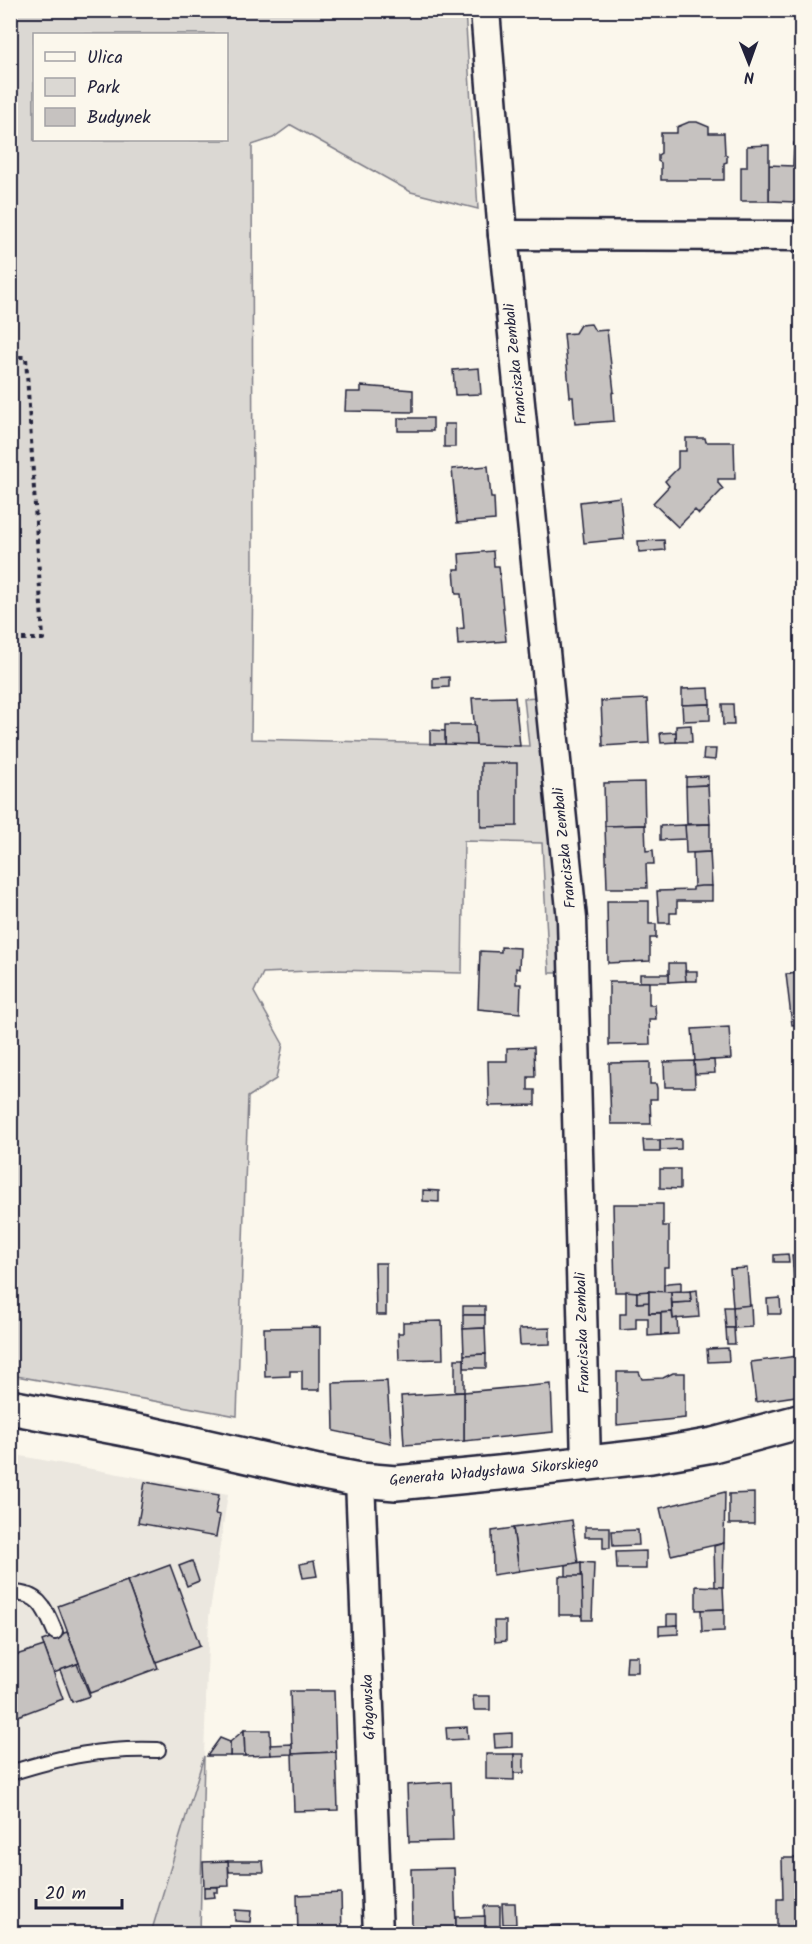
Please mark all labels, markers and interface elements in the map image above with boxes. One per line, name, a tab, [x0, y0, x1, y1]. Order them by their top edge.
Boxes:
legend	[33, 33, 228, 141]
north arrow	[719, 33, 779, 93]
text: Ulica	[87, 44, 123, 73]
text: N	[744, 64, 755, 89]
text: Park	[87, 74, 120, 103]
text: Budynek	[87, 104, 151, 133]
street label: Franciszka Zembali	[498, 301, 534, 426]
street label: Franciszka Zembali	[547, 785, 583, 910]
street label: Franciszka Zembali	[569, 1271, 597, 1394]
street label: Generała Władysława Sikorskiego	[388, 1451, 600, 1493]
street label: Głogowska	[356, 1674, 382, 1740]
scale bar	[36, 1872, 122, 1910]
text: 20 m	[45, 1880, 86, 1909]

